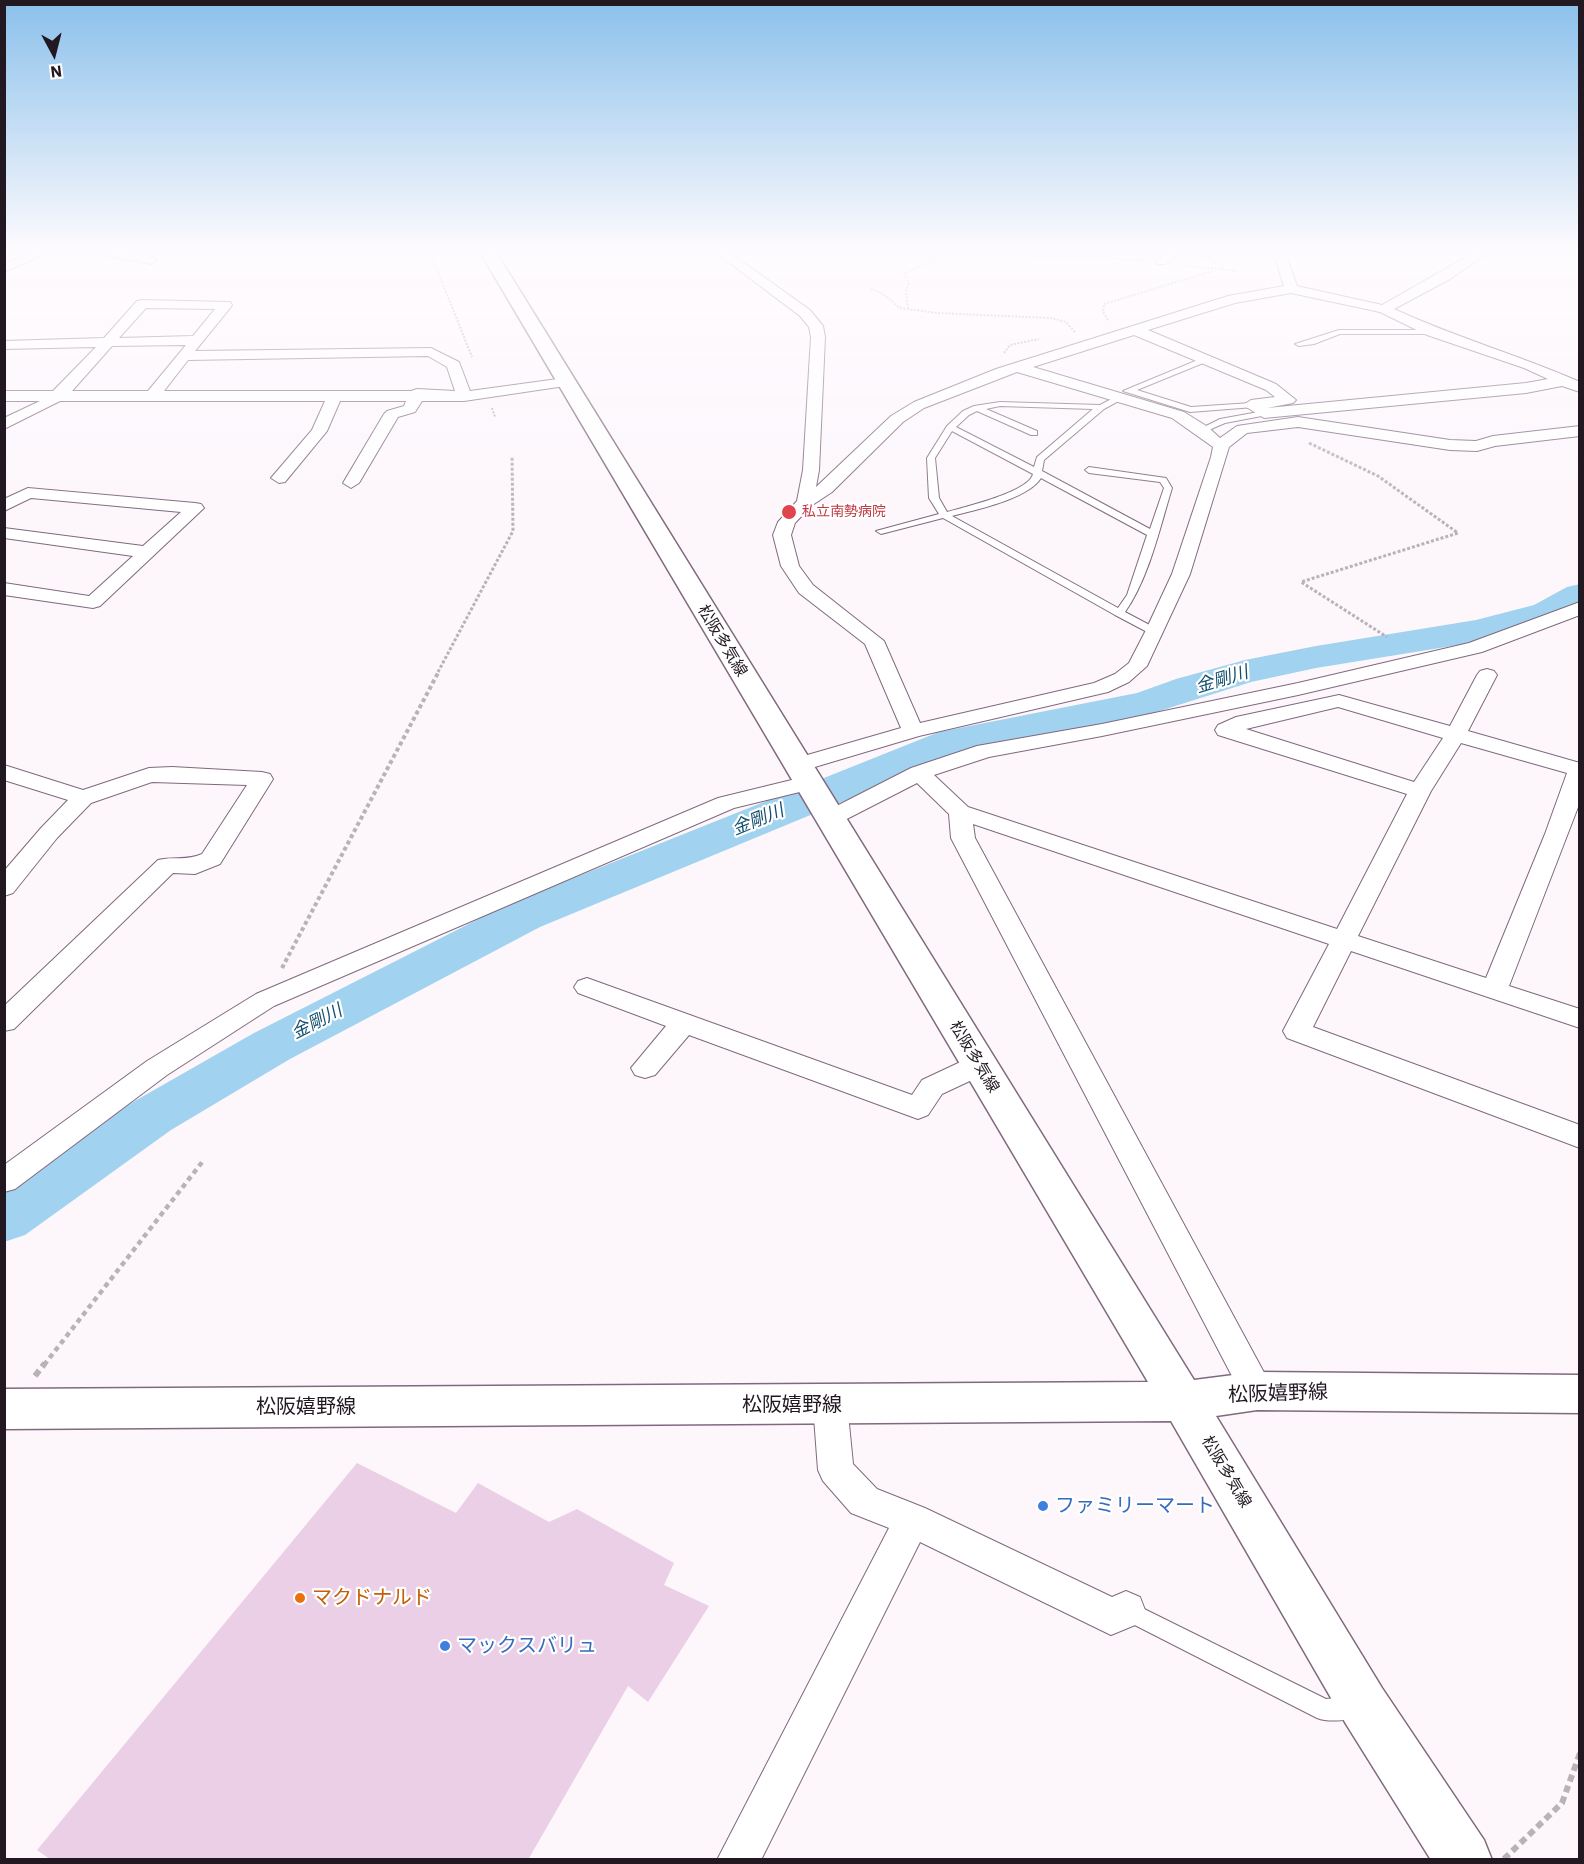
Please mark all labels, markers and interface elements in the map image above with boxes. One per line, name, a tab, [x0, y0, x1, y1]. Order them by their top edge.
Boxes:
north arrow	[24, 24, 84, 84]
text: N	[49, 61, 63, 82]
marker: 私立南勢病院	[780, 503, 798, 521]
place label: 私立南勢病院	[802, 504, 886, 520]
street label: 松阪多気線	[693, 602, 751, 680]
water label: 金剛川	[1193, 662, 1251, 698]
water label: 金剛川	[729, 800, 787, 840]
water label: 金剛川	[288, 1000, 346, 1044]
street label: 松阪多気線	[945, 1018, 1003, 1096]
street label: 松阪嬉野線	[1228, 1380, 1328, 1408]
street label: 松阪嬉野線	[742, 1393, 842, 1417]
street label: 松阪嬉野線	[256, 1395, 356, 1419]
street label: 松阪多気線	[1197, 1433, 1255, 1511]
place label: ファミリーマート	[1055, 1494, 1215, 1518]
marker: ファミリーマート	[1036, 1499, 1050, 1513]
place label: マクドナルド	[312, 1586, 432, 1610]
marker: マクドナルド	[293, 1591, 307, 1605]
place label: マックスバリュ	[457, 1634, 597, 1658]
marker: マックスバリュ	[438, 1639, 452, 1653]

